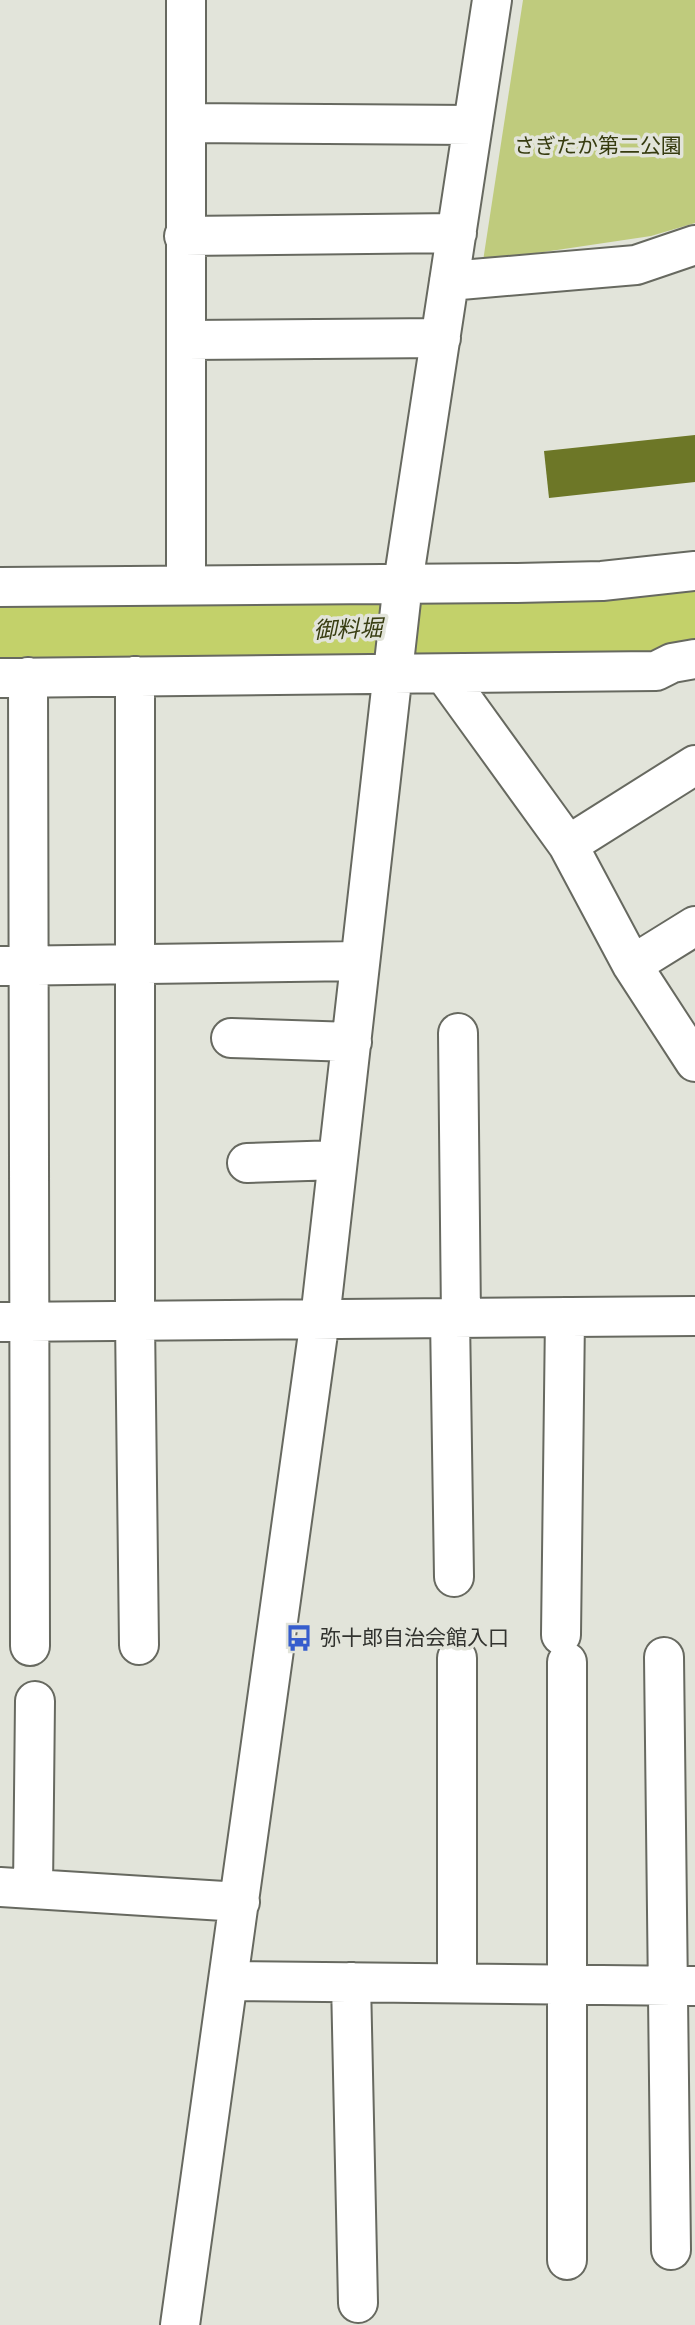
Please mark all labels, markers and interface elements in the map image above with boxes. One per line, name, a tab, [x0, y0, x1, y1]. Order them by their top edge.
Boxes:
park label: さぎたか第二公園	[514, 134, 682, 159]
water label: 御料堀	[313, 615, 386, 645]
bus stop icon: 弥十郎自治会館入口	[284, 1623, 314, 1653]
place label: 弥十郎自治会館入口	[320, 1626, 509, 1651]

